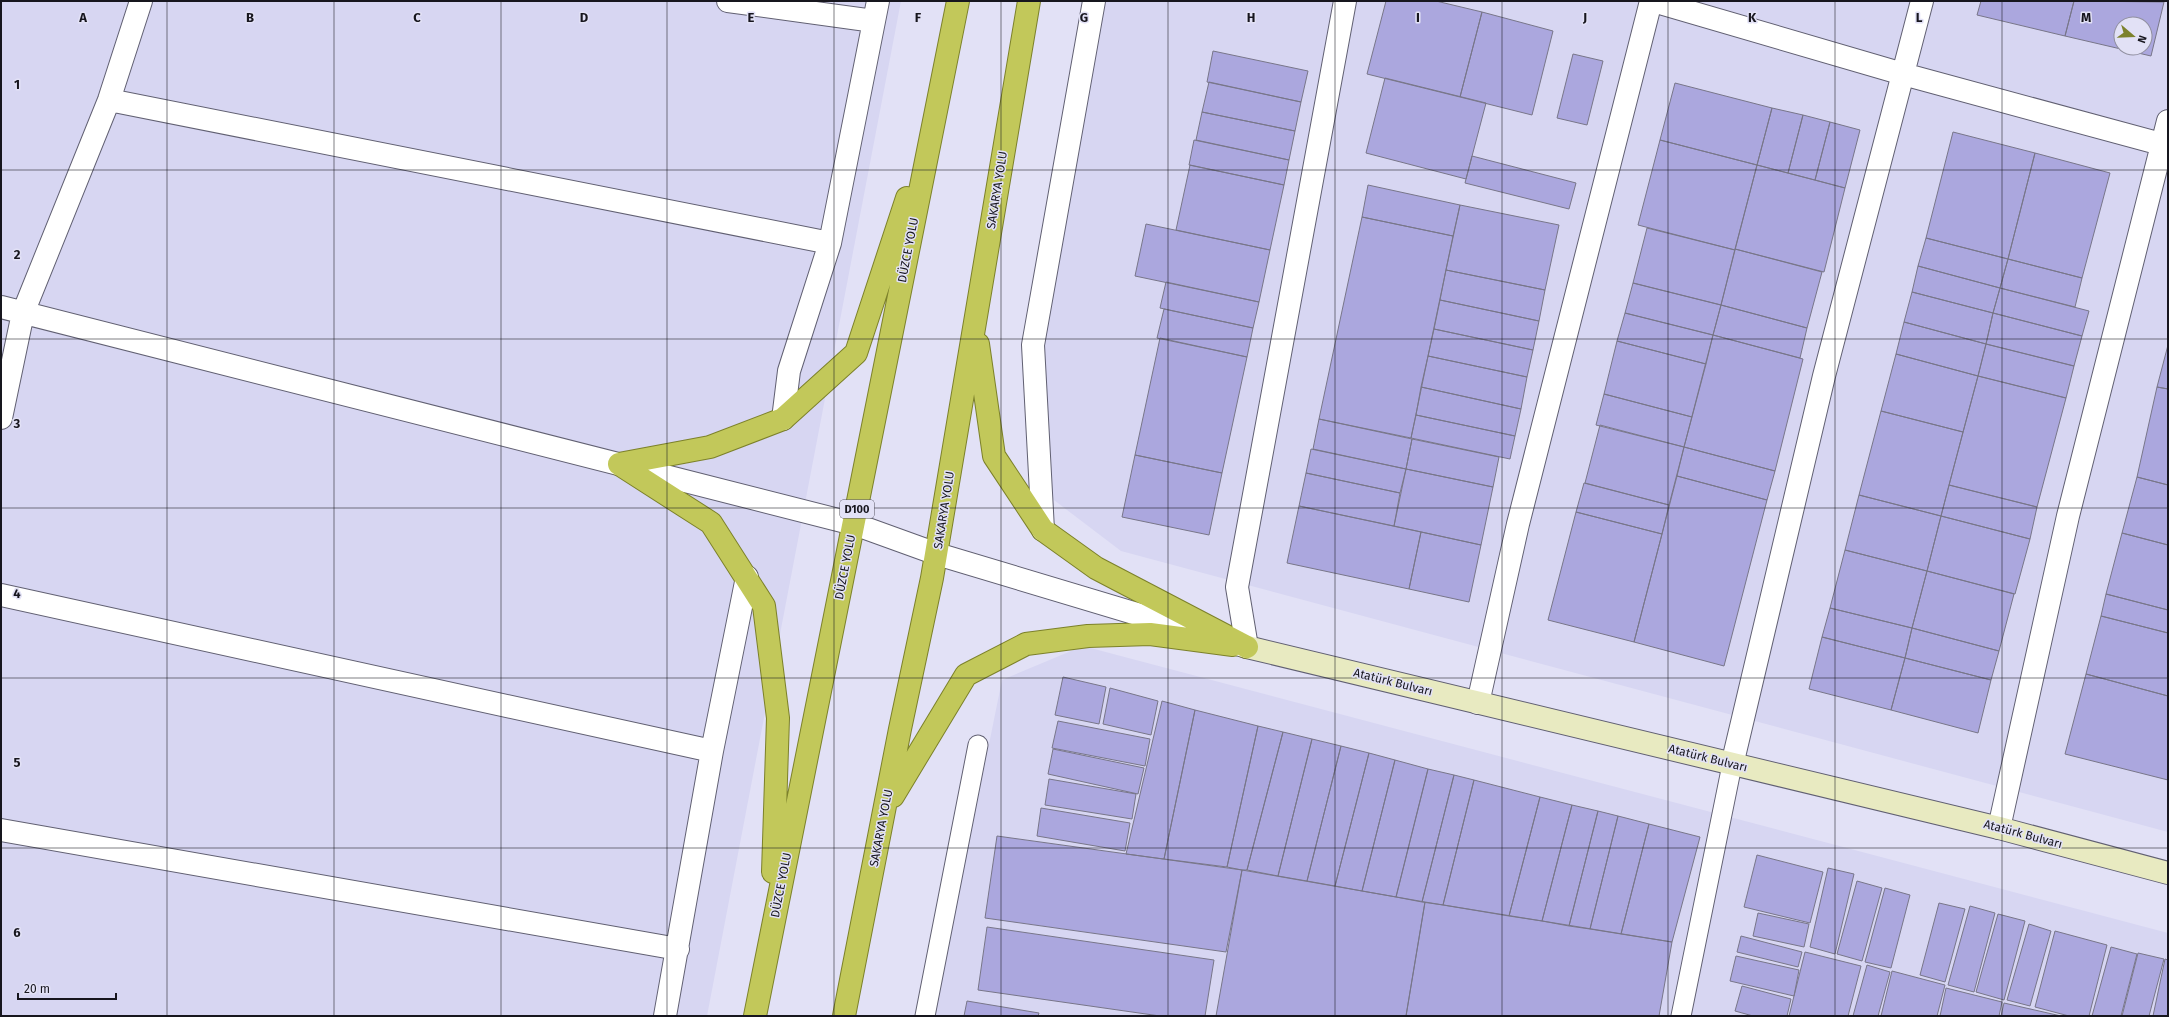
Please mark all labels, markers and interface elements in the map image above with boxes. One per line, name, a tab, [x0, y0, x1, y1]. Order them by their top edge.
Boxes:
text: A	[78, 10, 87, 25]
text: B	[246, 10, 254, 25]
text: C	[413, 10, 421, 25]
text: D	[580, 10, 589, 25]
text: E	[748, 10, 755, 25]
text: F	[915, 10, 922, 25]
text: G	[1080, 10, 1088, 25]
text: H	[1247, 10, 1255, 25]
text: I	[1416, 10, 1420, 25]
text: J	[1582, 10, 1587, 25]
text: K	[1748, 10, 1757, 25]
text: L	[1916, 10, 1923, 25]
text: M	[2081, 10, 2091, 25]
north arrow	[2113, 16, 2153, 56]
text: N	[2135, 34, 2149, 45]
text: 1	[14, 77, 20, 92]
street label: SAKARYA YOLU	[984, 150, 1010, 230]
street label: DÜZCE YOLU	[893, 216, 921, 284]
text: 2	[14, 247, 21, 262]
text: 3	[13, 416, 21, 431]
street label: SAKARYA YOLU	[931, 470, 957, 550]
road number: D100	[840, 500, 874, 518]
street label: DÜZCE YOLU	[830, 533, 858, 601]
text: 4	[13, 586, 21, 601]
street label: Atatürk Bulvarı	[1352, 665, 1434, 699]
street label: Atatürk Bulvarı	[1667, 741, 1749, 775]
text: 5	[14, 755, 21, 770]
street label: SAKARYA YOLU	[867, 788, 895, 868]
street label: Atatürk Bulvarı	[1982, 817, 2064, 851]
street label: DÜZCE YOLU	[766, 851, 794, 919]
text: 6	[13, 925, 21, 940]
scale bar	[18, 975, 116, 1001]
text: 20 m	[24, 982, 50, 996]

